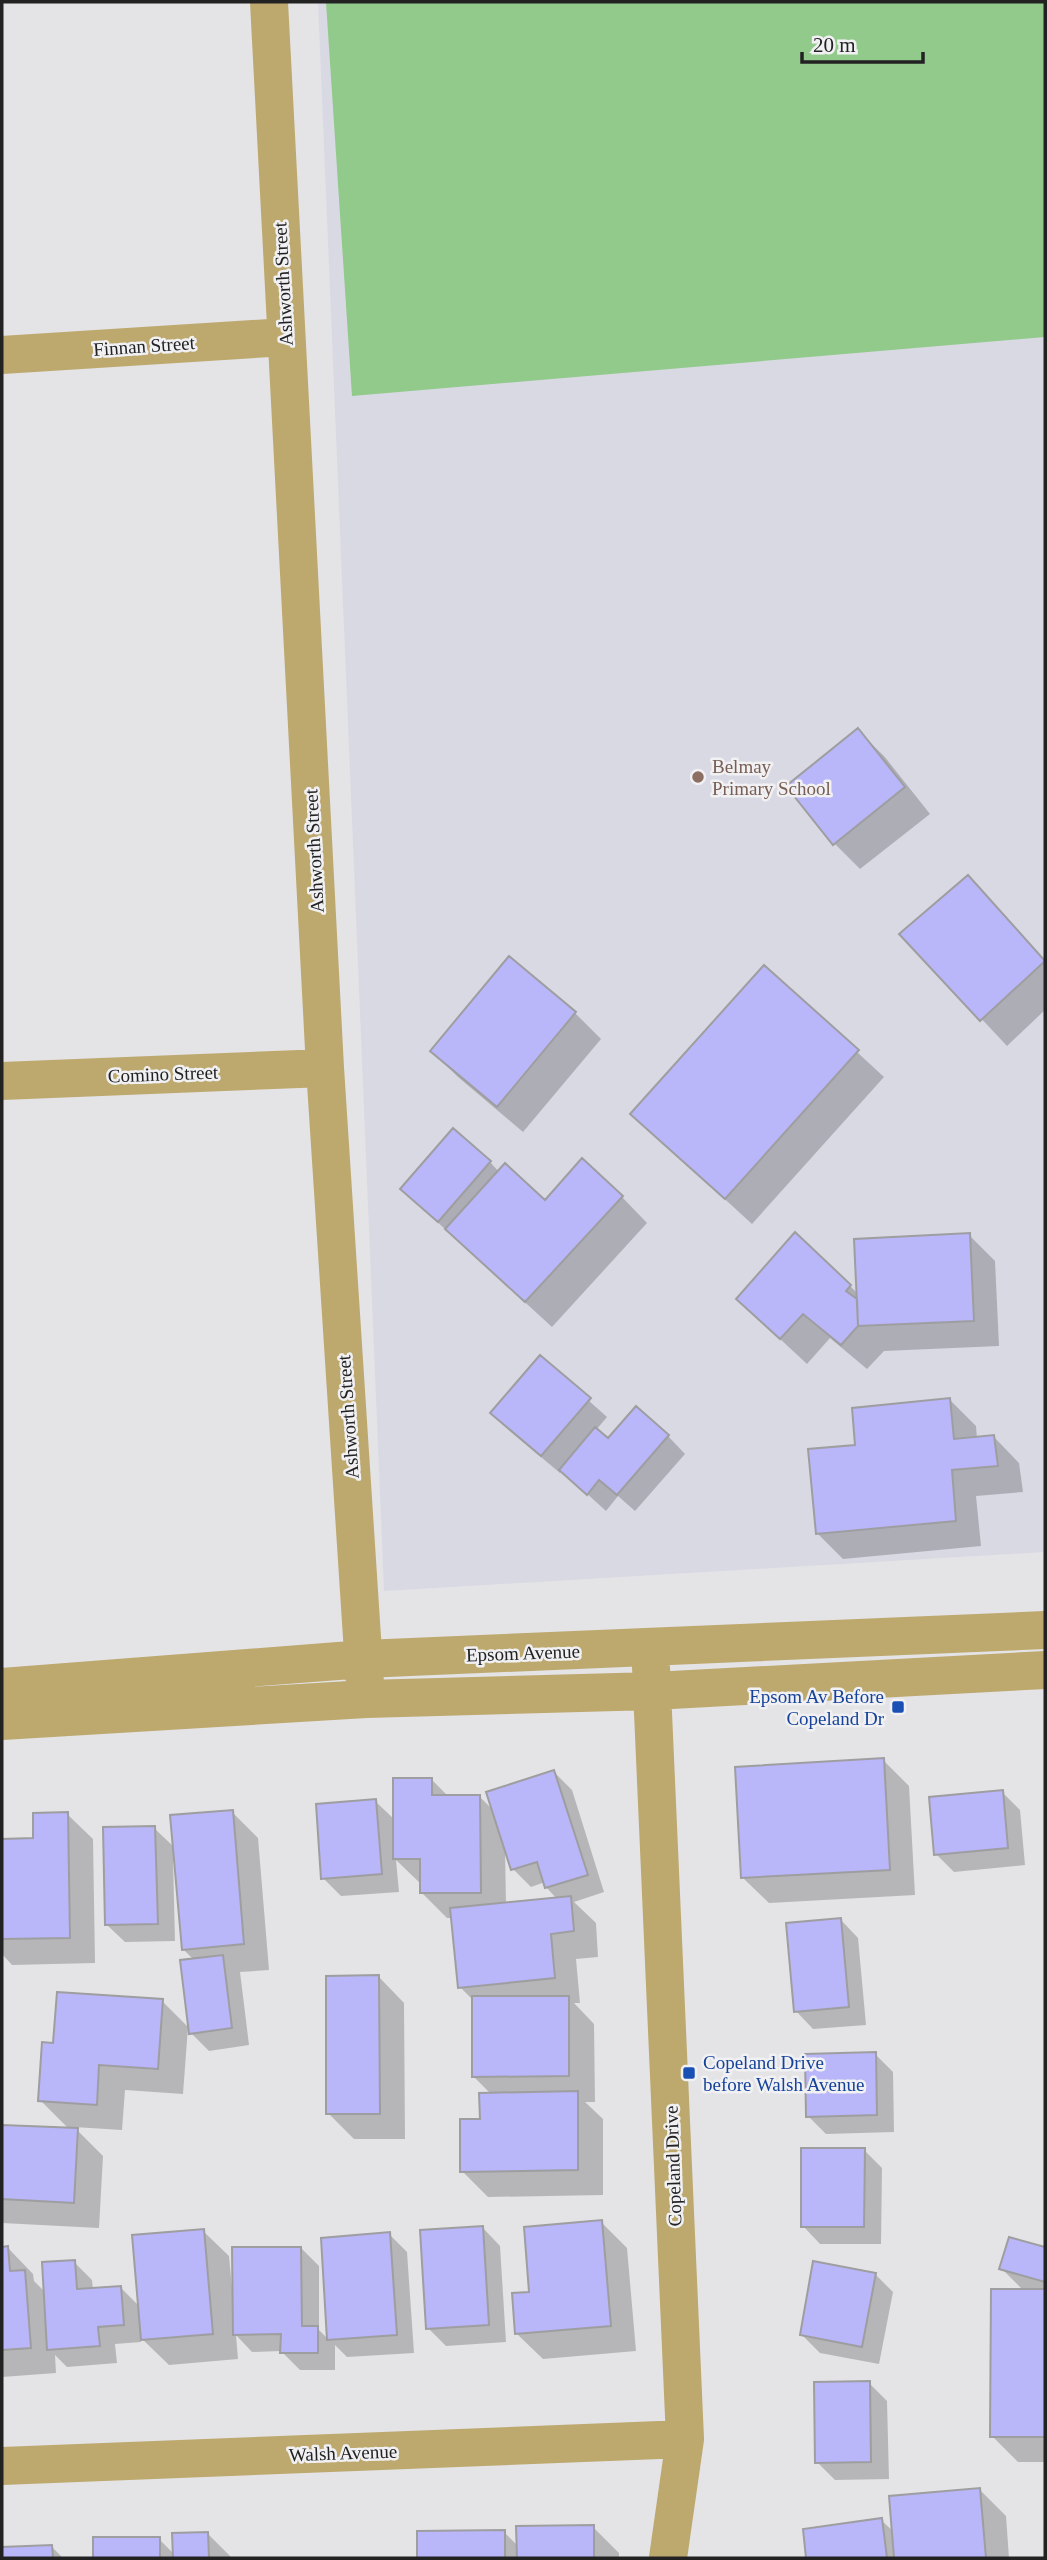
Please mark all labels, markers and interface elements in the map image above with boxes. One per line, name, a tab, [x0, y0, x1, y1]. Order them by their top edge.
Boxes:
scale bar	[802, 21, 923, 65]
text: 20 m	[813, 33, 856, 57]
street label: Ashworth Street	[269, 221, 297, 346]
street label: Finnan Street	[92, 332, 196, 360]
place label: Belmay Primary School	[712, 756, 831, 799]
marker: Belmay Primary School	[690, 769, 706, 785]
street label: Ashworth Street	[300, 788, 328, 913]
street label: Comino Street	[108, 1062, 219, 1086]
street label: Ashworth Street	[333, 1354, 363, 1480]
street label: Epsom Avenue	[466, 1641, 580, 1665]
place label: Epsom Av Before Copeland Dr	[749, 1686, 885, 1729]
marker: Epsom Av Before Copeland Dr	[890, 1699, 906, 1715]
place label: Copeland Drive before Walsh Avenue	[703, 2052, 864, 2095]
marker: Copeland Drive before Walsh Avenue	[681, 2065, 697, 2081]
street label: Copeland Drive	[660, 2105, 686, 2227]
street label: Walsh Avenue	[288, 2441, 398, 2465]

